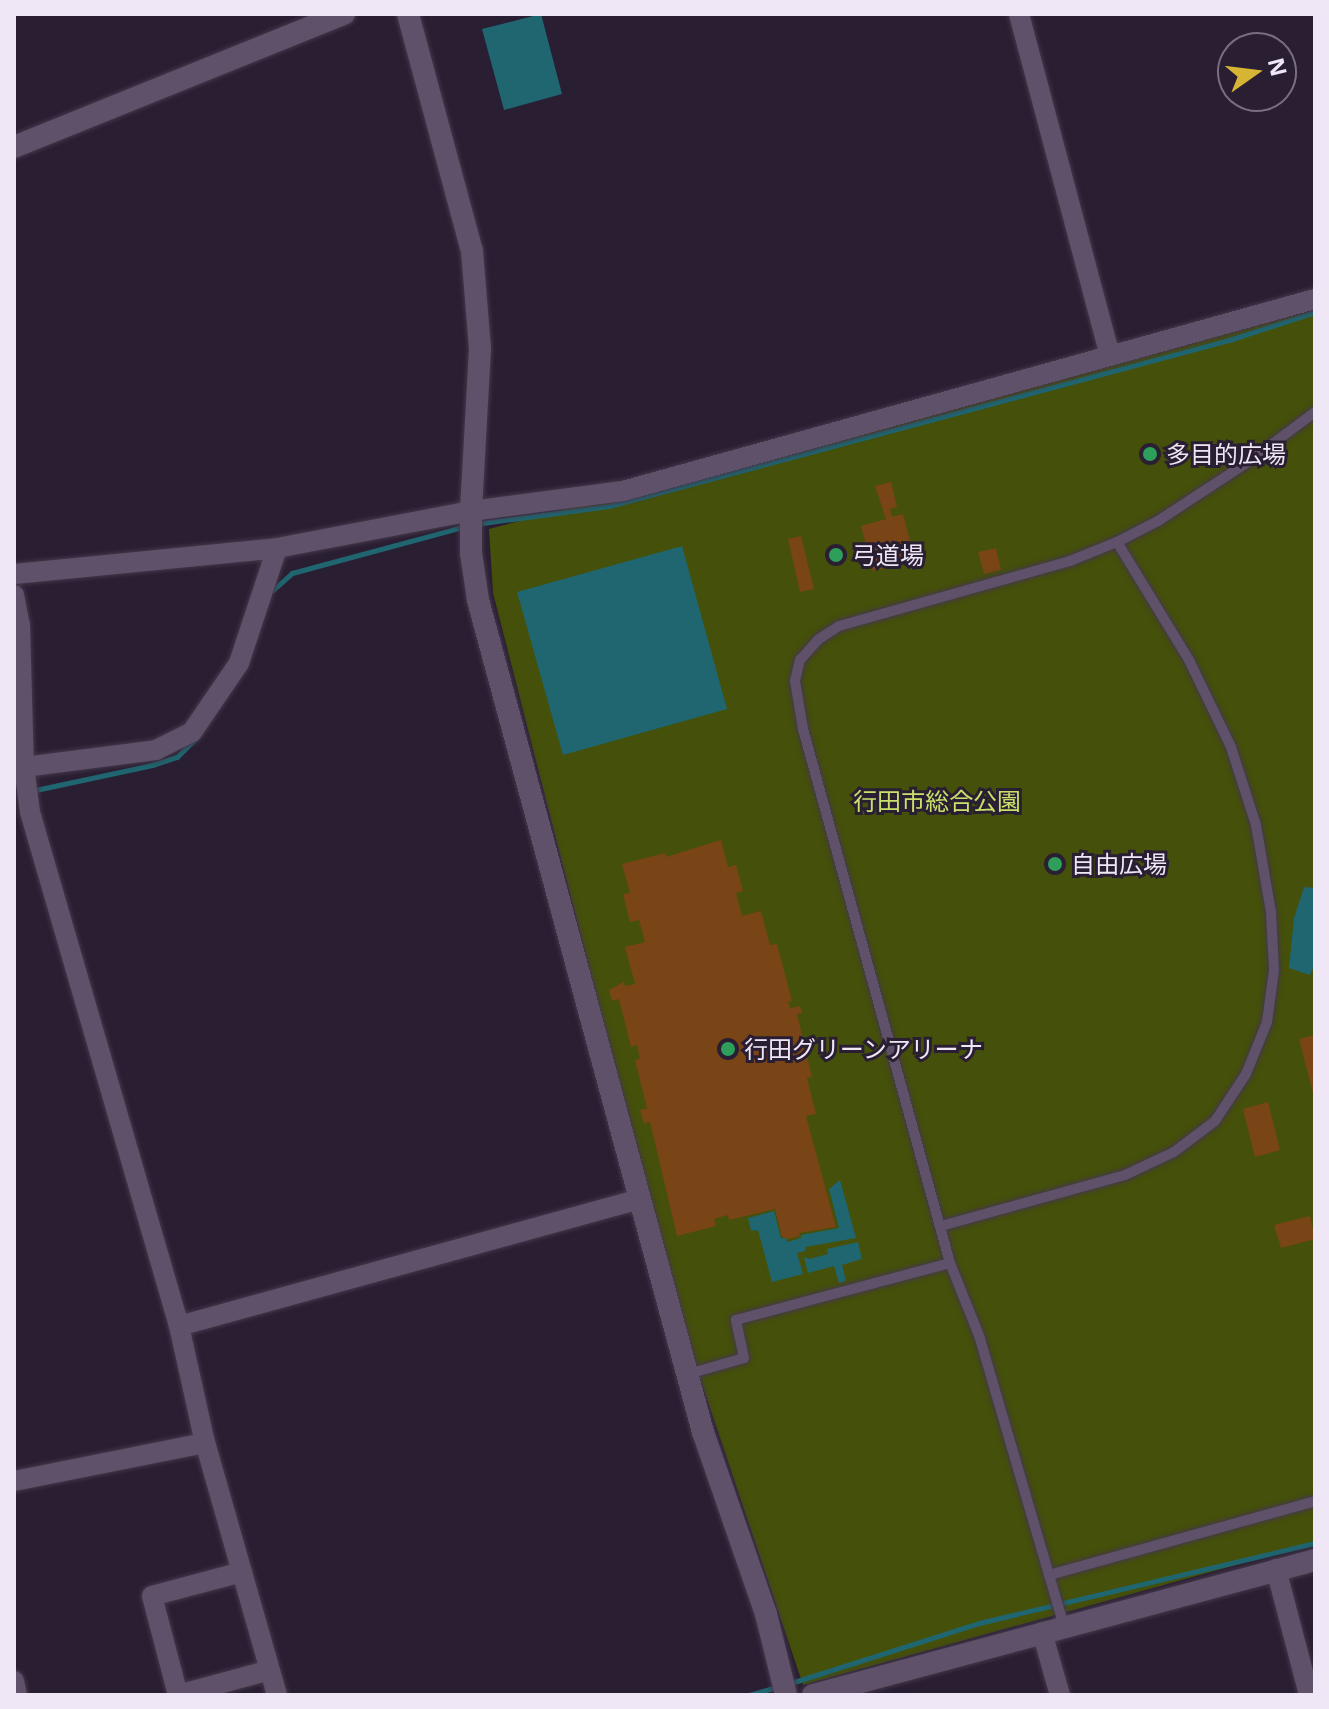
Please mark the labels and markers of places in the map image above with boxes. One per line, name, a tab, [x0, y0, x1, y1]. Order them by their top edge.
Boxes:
place label: 多目的広場	[1166, 440, 1286, 468]
marker: 多目的広場	[1141, 445, 1159, 463]
place label: 弓道場	[852, 541, 924, 569]
marker: 弓道場	[827, 546, 845, 564]
place label: 自由広場	[1071, 850, 1167, 878]
marker: 自由広場	[1046, 855, 1064, 873]
place label: 行田グリーンアリーナ	[744, 1035, 984, 1063]
marker: 行田グリーンアリーナ	[719, 1040, 737, 1058]

